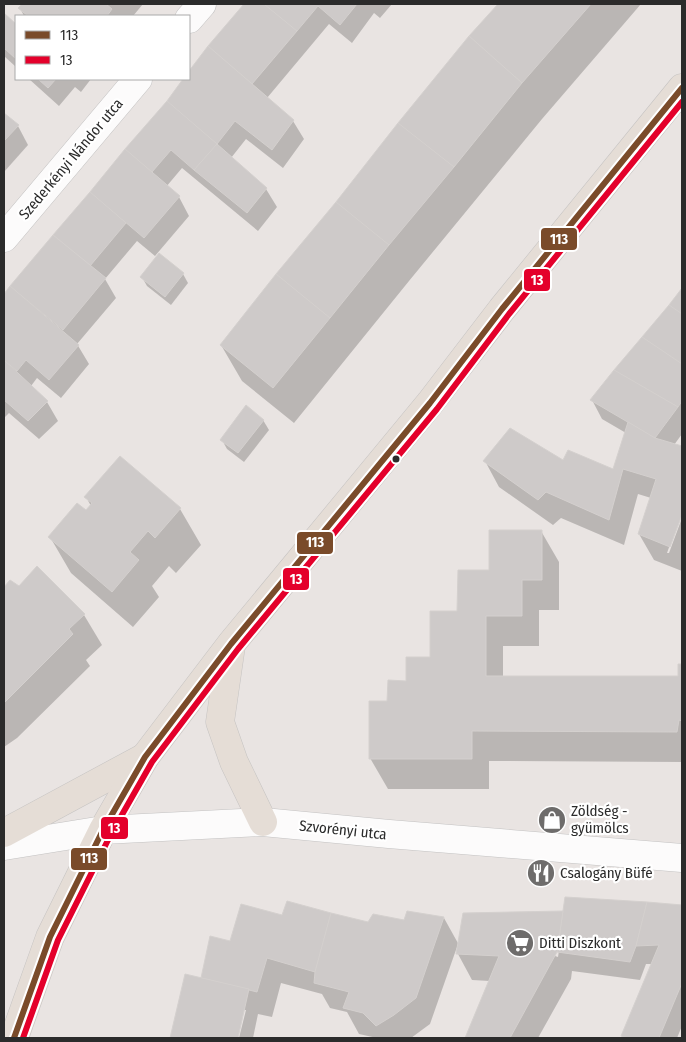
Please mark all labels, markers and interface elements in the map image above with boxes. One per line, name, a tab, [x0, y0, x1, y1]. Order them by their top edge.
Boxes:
legend	[15, 15, 190, 80]
text: 113	[60, 26, 78, 44]
text: 13	[60, 51, 73, 69]
street label: Szederkényi Nándor utca	[15, 95, 127, 223]
line badge: 113	[540, 227, 578, 251]
text: 113	[550, 231, 568, 248]
line badge: 13	[523, 268, 551, 292]
text: 13	[531, 272, 544, 289]
unlabelled marker	[391, 454, 401, 464]
line badge: 113	[296, 531, 334, 555]
text: 113	[306, 534, 324, 551]
line badge: 13	[282, 567, 310, 591]
text: 13	[290, 571, 303, 588]
place label: Zöldség - gyümölcs	[571, 802, 629, 837]
shop icon: Zöldség - gyümölcs	[537, 805, 567, 835]
line badge: 13	[100, 816, 129, 840]
street label: Szvorényi utca	[298, 816, 388, 844]
text: 13	[108, 820, 121, 837]
line badge: 113	[70, 847, 108, 871]
text: 113	[80, 850, 98, 867]
restaurant icon: Csalogány Büfé	[526, 858, 556, 888]
place label: Csalogány Büfé	[560, 864, 653, 882]
supermarket icon: Ditti Diszkont	[505, 928, 535, 958]
place label: Ditti Diszkont	[539, 934, 621, 952]

